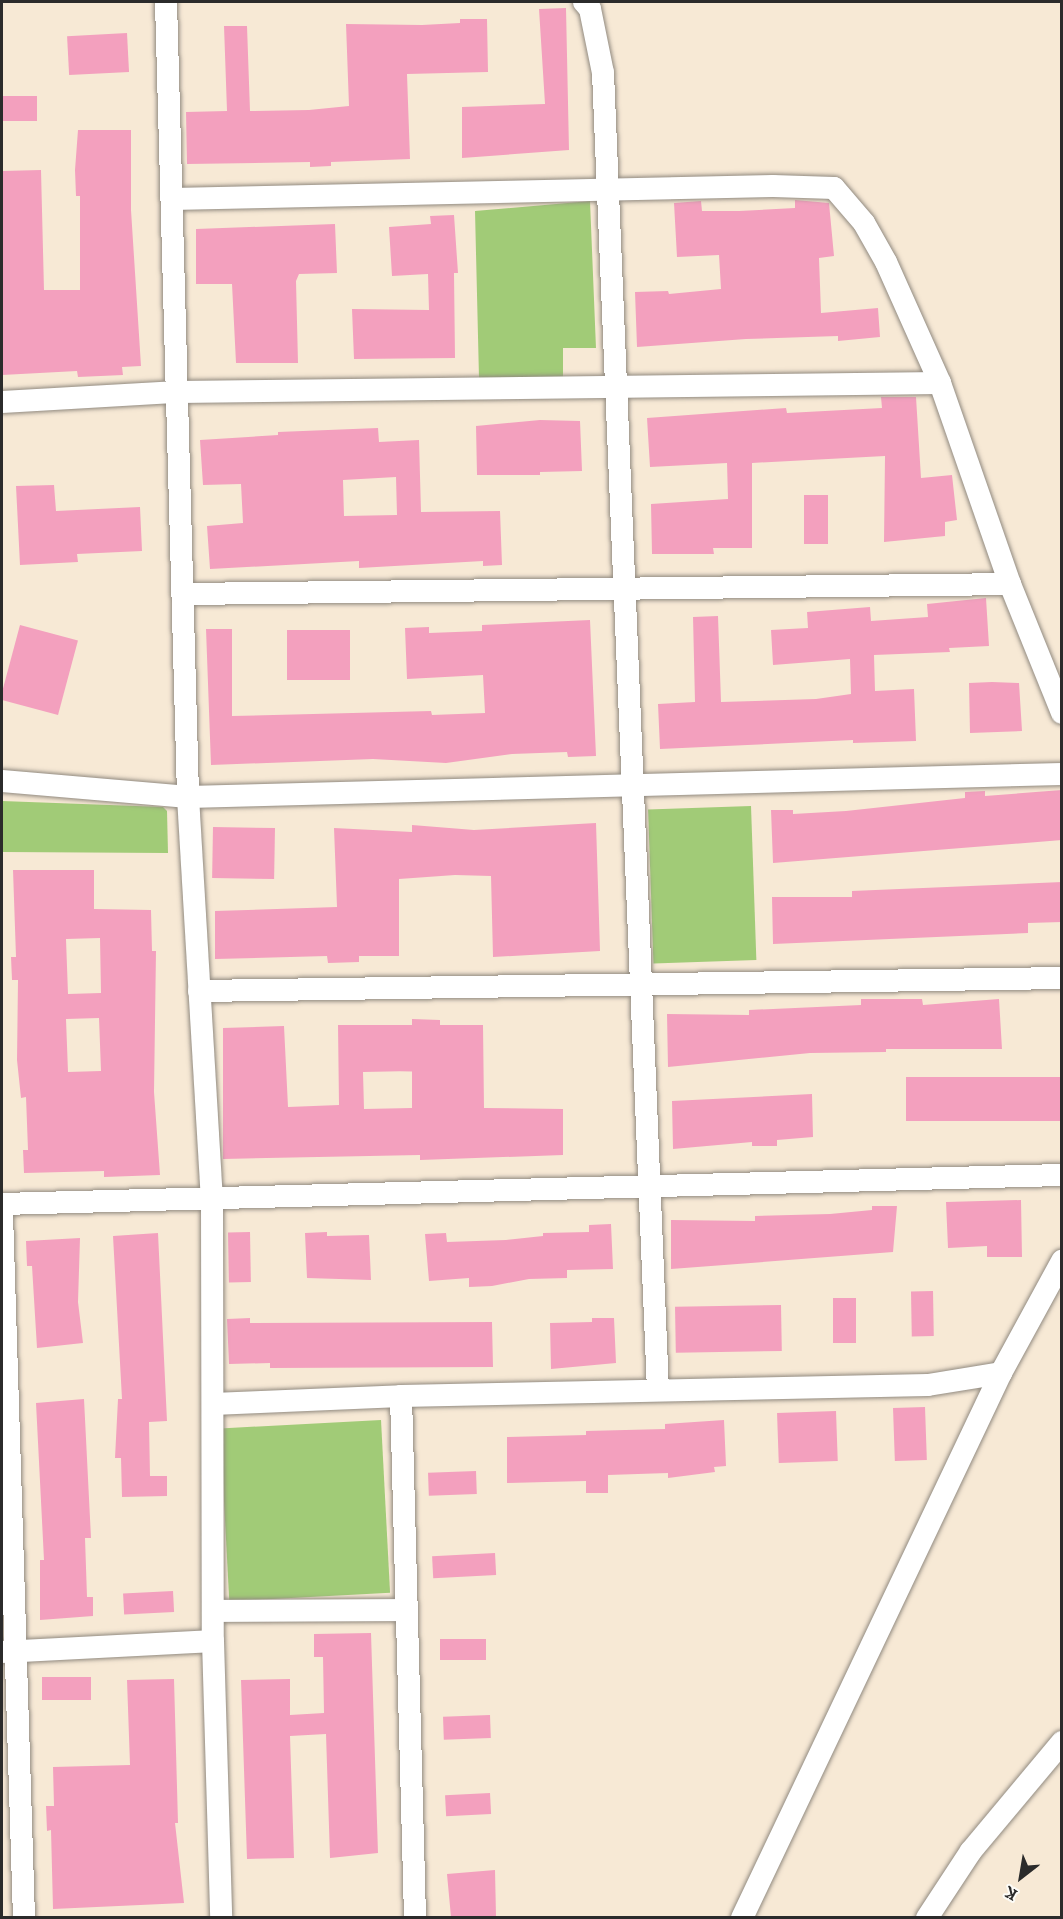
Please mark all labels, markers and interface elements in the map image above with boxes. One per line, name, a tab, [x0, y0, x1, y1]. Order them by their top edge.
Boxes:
north arrow	[991, 1847, 1051, 1907]
text: K	[1002, 1881, 1022, 1904]

